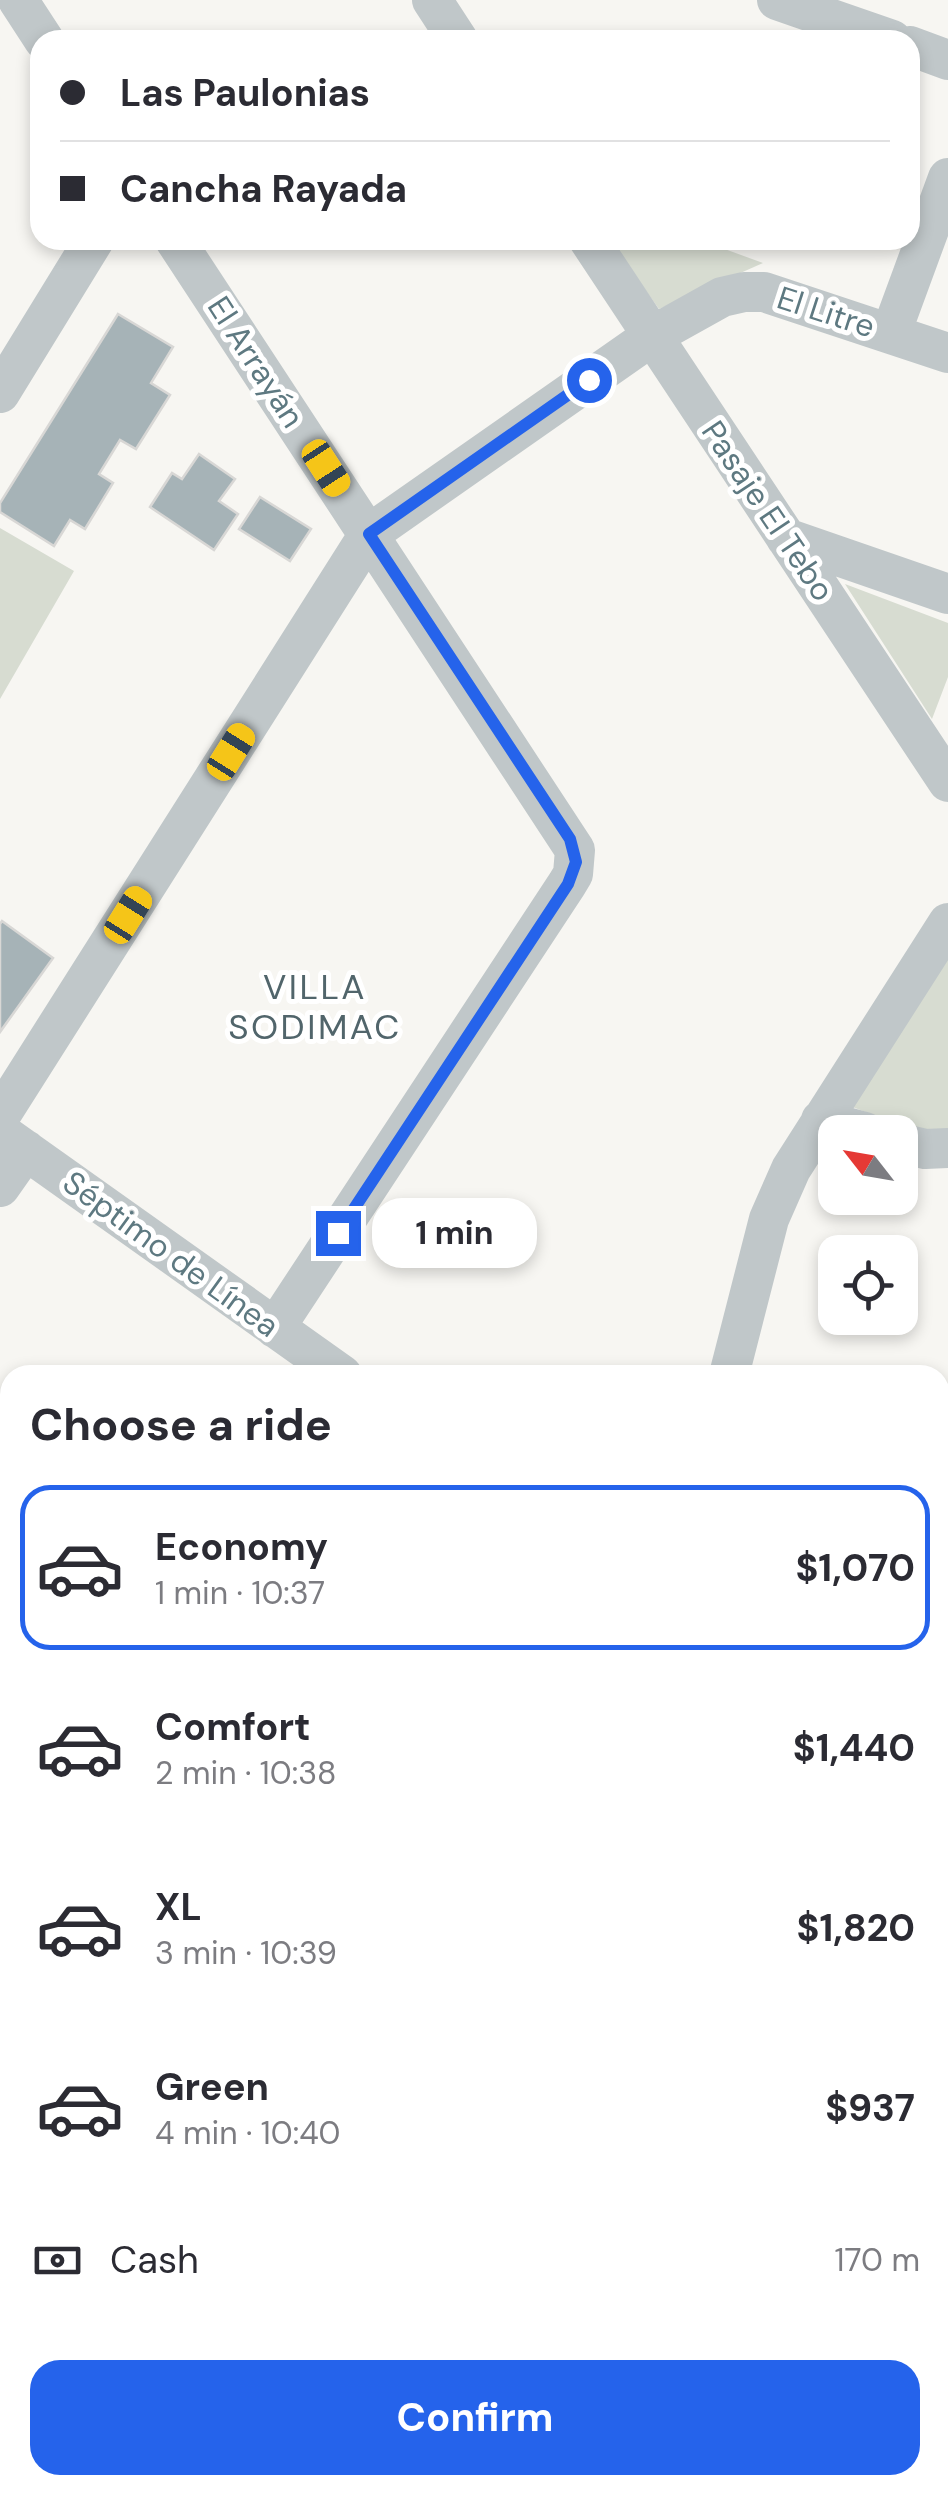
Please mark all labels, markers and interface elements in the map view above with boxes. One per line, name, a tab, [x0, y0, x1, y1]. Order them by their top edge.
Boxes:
text: Las Paulonias	[120, 68, 370, 118]
text: Cancha Rayada	[120, 164, 407, 214]
street label: El Litre	[772, 277, 880, 347]
street label: El Arrayán	[198, 288, 314, 436]
route start	[567, 358, 612, 403]
street label: Pasaje El Tebo	[692, 413, 844, 609]
car	[297, 435, 355, 501]
car	[202, 719, 260, 785]
car	[99, 882, 157, 948]
district label: VILLA SODIMAC	[228, 964, 402, 1050]
north arrow	[818, 1115, 918, 1215]
map controls	[818, 1115, 918, 1335]
street label: Séptimo de Línea	[55, 1161, 287, 1347]
callout: 1 min	[373, 1198, 538, 1268]
route end	[316, 1211, 361, 1256]
text: 1 min	[416, 1212, 493, 1254]
button: locate	[818, 1235, 918, 1335]
text: Choose a ride	[30, 1395, 332, 1454]
text: Economy	[155, 1522, 328, 1572]
icon: car	[35, 1523, 125, 1613]
text: $1,070	[795, 1543, 915, 1593]
text: 1 min · 10:37	[155, 1572, 325, 1614]
text: Comfort	[155, 1702, 311, 1752]
icon: car	[35, 1703, 125, 1793]
text: $1,440	[793, 1723, 915, 1773]
text: 2 min · 10:38	[155, 1752, 337, 1794]
text: XL	[155, 1882, 202, 1932]
icon: car	[35, 1883, 125, 1973]
text: $1,820	[797, 1903, 915, 1953]
text: 3 min · 10:39	[155, 1932, 337, 1974]
text: Green	[155, 2062, 269, 2112]
icon: car	[35, 2063, 125, 2153]
text: $937	[825, 2083, 915, 2133]
text: 4 min · 10:40	[155, 2112, 341, 2154]
icon: cash	[30, 2233, 85, 2288]
text: Cash	[110, 2235, 199, 2285]
text: 170 m	[834, 2239, 920, 2281]
button: Confirm	[30, 2360, 920, 2475]

